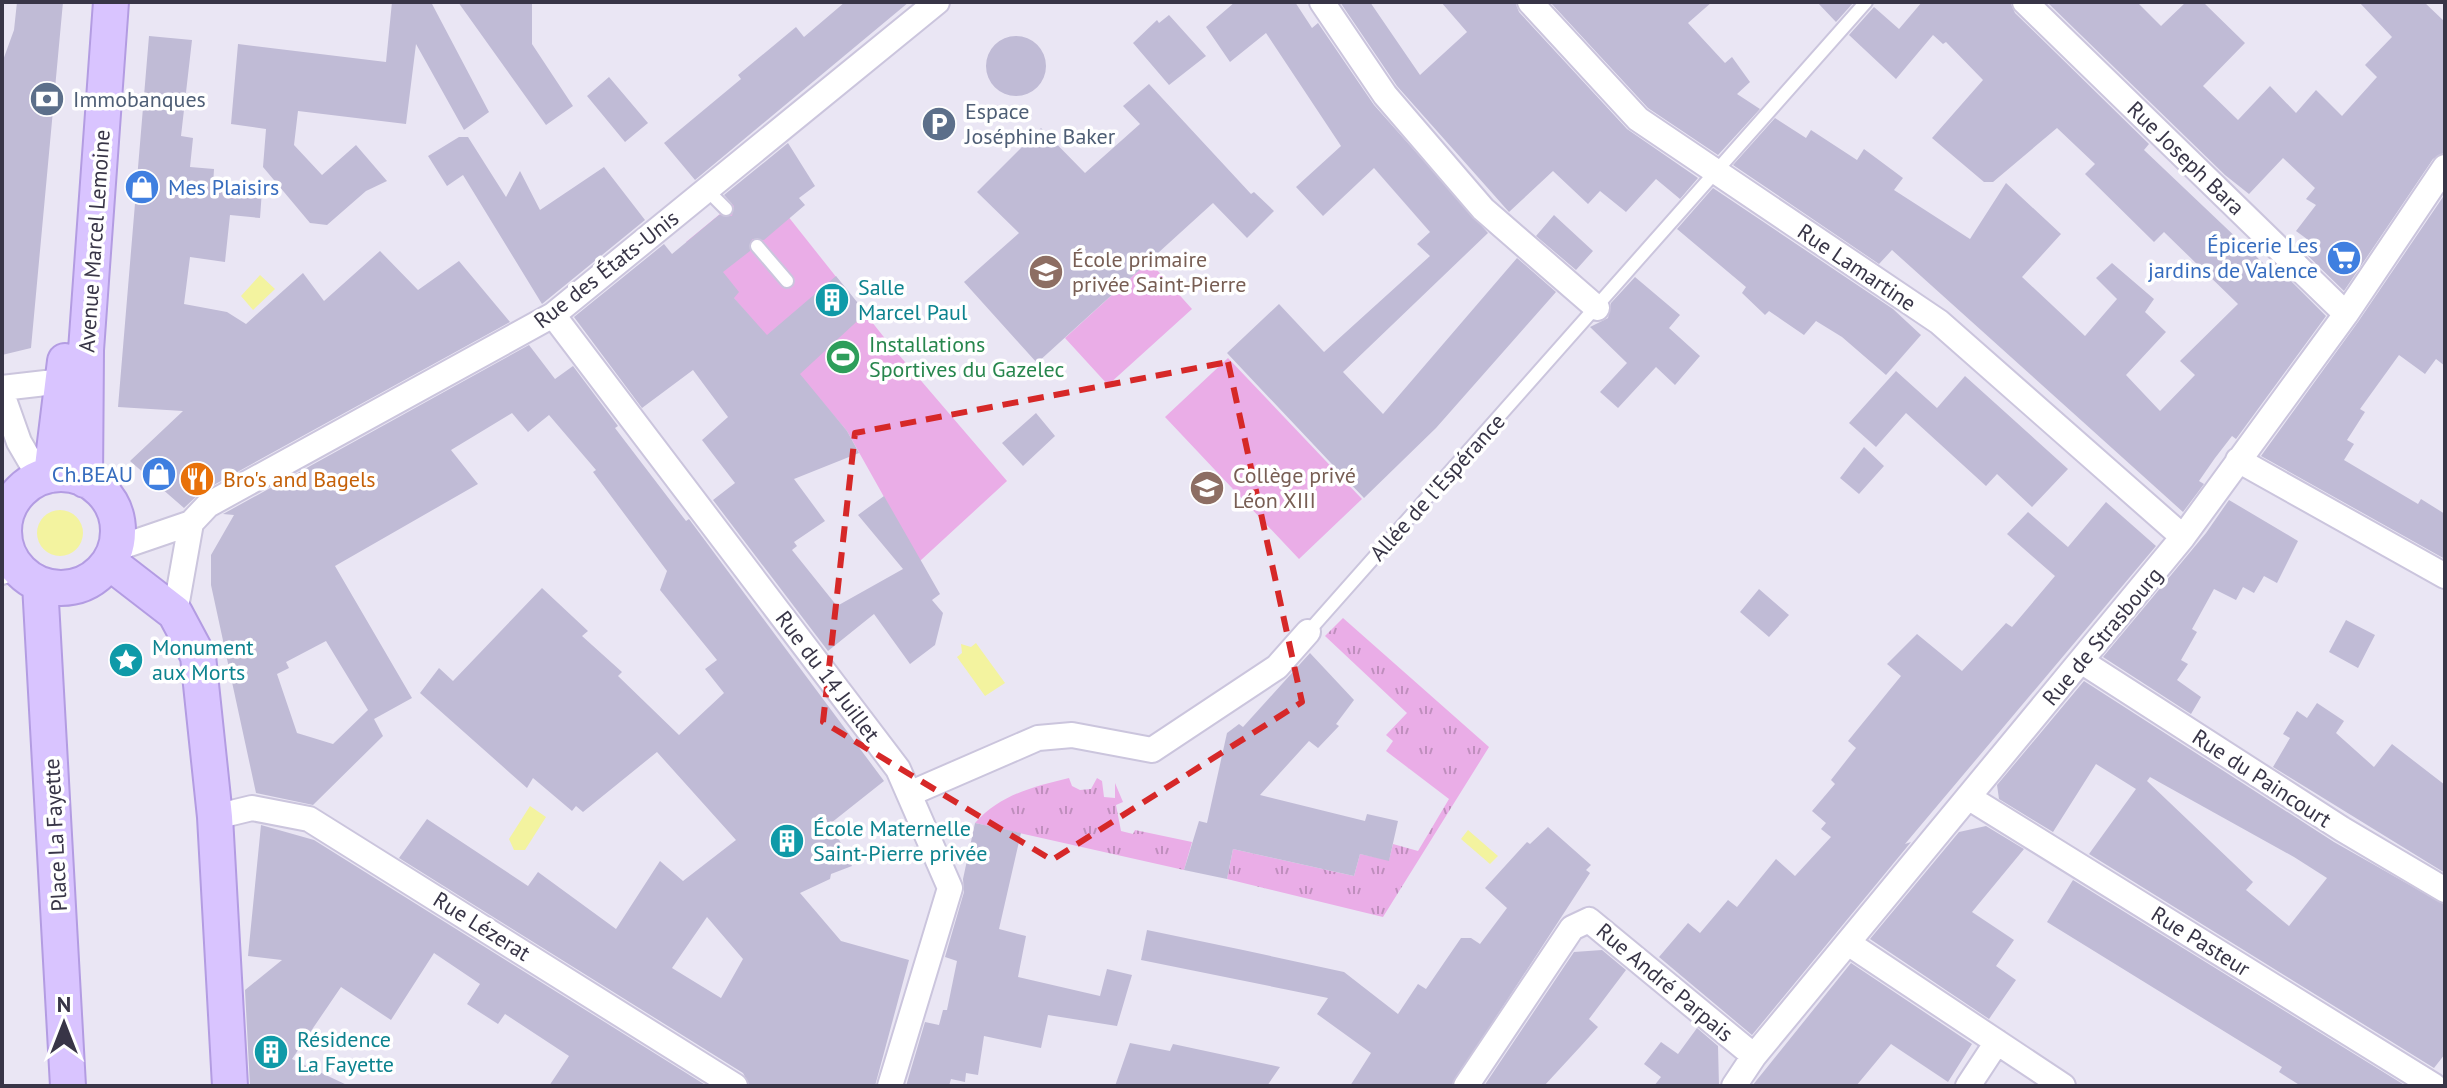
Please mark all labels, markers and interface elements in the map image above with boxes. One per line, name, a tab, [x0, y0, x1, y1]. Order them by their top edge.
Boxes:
bank icon: Immobanques	[28, 80, 66, 118]
place label: Immobanques	[73, 85, 206, 113]
street label: Rue Joseph Bara	[2121, 95, 2251, 221]
place label: Espace Joséphine Baker	[964, 97, 1116, 150]
parking icon: Espace Joséphine Baker	[920, 105, 958, 143]
street label: Avenue Marcel Lemoine	[72, 129, 116, 353]
shop icon: Mes Plaisirs	[123, 168, 161, 206]
place label: Mes Plaisirs	[168, 173, 279, 201]
street label: Rue des États-Unis	[528, 204, 684, 334]
street label: Rue Lamartine	[1792, 217, 1922, 317]
place label: Épicerie Les jardins de Valence	[2148, 231, 2318, 284]
supermarket icon: Épicerie Les jardins de Valence	[2325, 239, 2363, 277]
place label: École primaire privée Saint-Pierre	[1072, 245, 1246, 298]
school or university icon: École primaire privée Saint-Pierre	[1027, 253, 1065, 291]
place label: Salle Marcel Paul	[858, 273, 968, 326]
building icon: Salle Marcel Paul	[813, 281, 851, 319]
place label: Installations Sportives du Gazelec	[869, 330, 1065, 383]
sports icon: Installations Sportives du Gazelec	[824, 338, 862, 376]
street label: Allée de l'Espérance	[1363, 407, 1511, 567]
shop icon: Ch.BEAU	[140, 455, 178, 493]
place label: Ch.BEAU	[52, 460, 133, 488]
restaurant icon: Bro's and Bagels	[178, 460, 216, 498]
place label: Collège privé Léon XIII	[1233, 461, 1356, 514]
place label: Bro's and Bagels	[223, 465, 376, 493]
school or university icon: Collège privé Léon XIII	[1188, 469, 1226, 507]
street label: Rue de Strasbourg	[2036, 561, 2168, 711]
street label: Rue du 14 Juillet	[770, 605, 887, 747]
place label: Monument aux Morts	[152, 633, 254, 686]
place icon: Monument aux Morts	[107, 641, 145, 679]
street label: Rue du Paincourt	[2187, 723, 2337, 834]
street label: Place La Fayette	[37, 758, 73, 912]
place label: École Maternelle Saint-Pierre privée	[813, 814, 987, 867]
building icon: École Maternelle Saint-Pierre privée	[768, 822, 806, 860]
street label: Rue Lézerat	[428, 885, 536, 967]
street label: Rue Pasteur	[2146, 900, 2256, 983]
street label: Rue André Parpais	[1591, 917, 1739, 1047]
north arrow	[24, 984, 104, 1064]
text: N	[57, 990, 71, 1018]
place label: Résidence La Fayette	[297, 1025, 394, 1078]
building icon: Résidence La Fayette	[252, 1033, 290, 1071]

